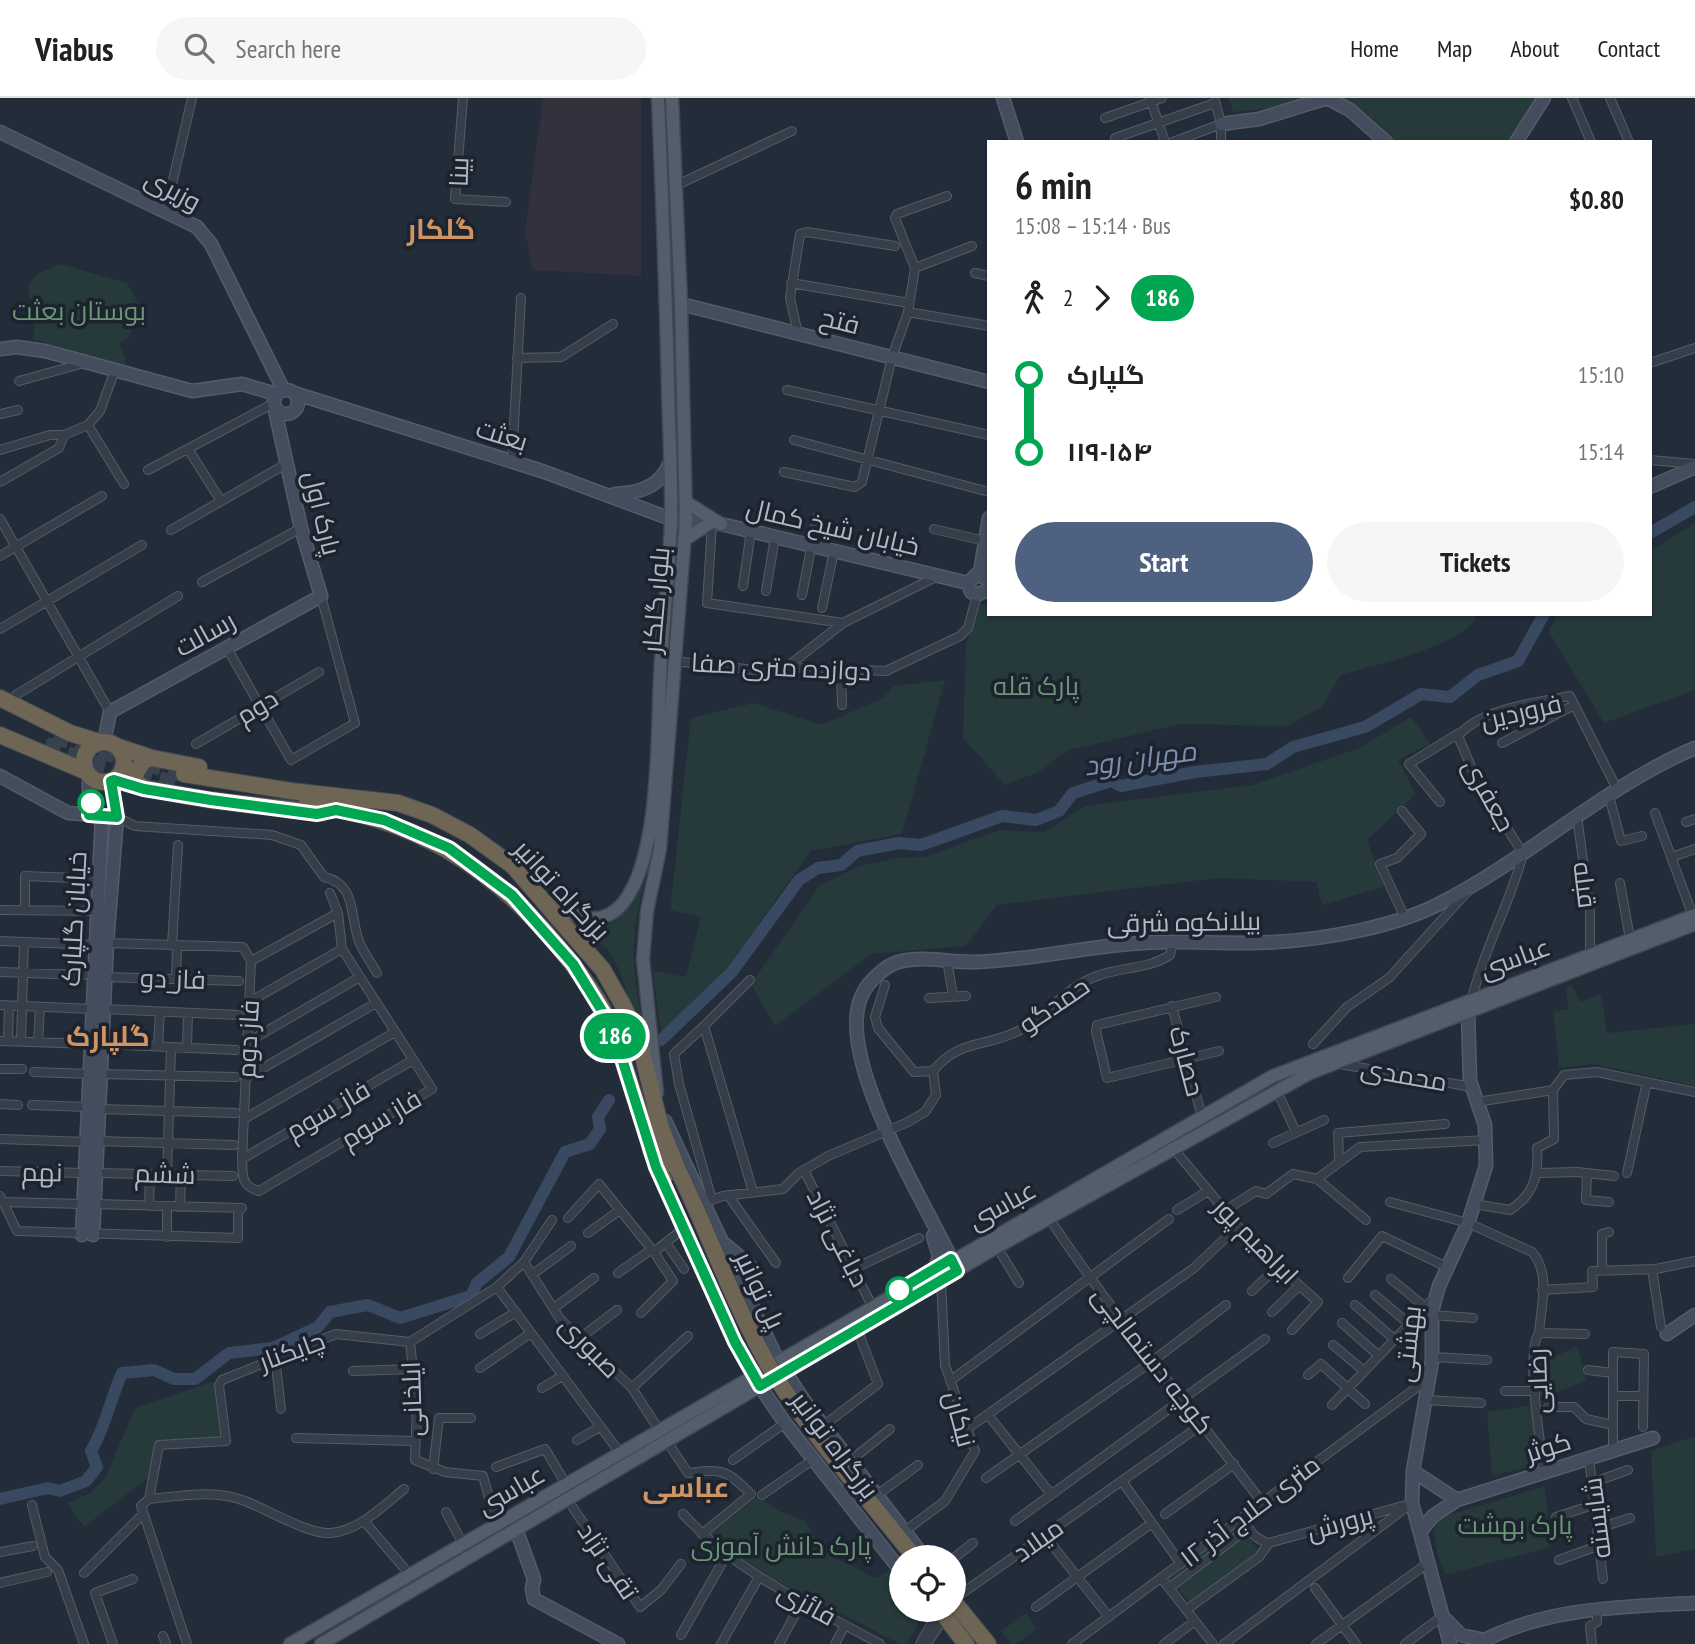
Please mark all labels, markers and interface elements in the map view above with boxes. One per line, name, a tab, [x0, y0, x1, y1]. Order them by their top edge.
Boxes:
search box	[156, 17, 646, 80]
text: Viabus	[35, 27, 114, 70]
icon: search	[180, 29, 218, 67]
text: Search here	[236, 32, 341, 65]
text: Home	[1350, 33, 1399, 64]
text: Map	[1437, 33, 1472, 64]
text: About	[1510, 33, 1559, 64]
text: Contact	[1597, 33, 1660, 64]
street label: بینا	[441, 156, 476, 188]
text: 6 min	[1015, 160, 1092, 209]
street label: وزیری	[139, 161, 207, 218]
text: $0.80	[1569, 183, 1624, 216]
district label: گلکار	[406, 210, 475, 247]
text: 15:08 – 15:14 · Bus	[1015, 211, 1171, 240]
icon: walk	[1015, 279, 1053, 317]
icon: forward	[1083, 279, 1121, 317]
text: 186	[1145, 282, 1180, 313]
text: 2	[1063, 283, 1073, 312]
park label: بوستان بعثت	[12, 294, 146, 327]
street label: فتح	[817, 300, 863, 342]
text: گلپارک	[1067, 358, 1145, 391]
text: 15:10	[1578, 360, 1624, 389]
street label: بعثت	[472, 411, 532, 458]
text: ۱۱۹-۱۵۴	[1067, 435, 1152, 468]
text: 15:14	[1578, 437, 1624, 466]
street label: پارک اول	[295, 467, 349, 559]
street label: خیابان شیخ کمال	[743, 491, 923, 563]
button: Start	[1015, 522, 1313, 602]
button: Tickets	[1327, 522, 1624, 602]
street label: بلوار گلکار	[634, 545, 677, 656]
street label: رسالت	[169, 604, 241, 664]
street label: دوازده متری صفا	[690, 645, 872, 688]
park label: پارک قله	[993, 669, 1079, 703]
street label: دوم	[230, 681, 285, 734]
street label: فروردین	[1477, 686, 1565, 737]
water label: مهران رود	[1081, 731, 1200, 784]
street label: جعفری	[1456, 752, 1523, 837]
unlabelled marker	[78, 790, 104, 816]
street label: بزرگراه توانیر	[506, 831, 617, 947]
street label: خیابان گلپارک	[53, 851, 95, 987]
street label: قبله	[1566, 860, 1605, 910]
street label: بیلانکوه شرقی	[1107, 904, 1261, 939]
street label: عباسى	[1475, 930, 1555, 985]
street label: فاز_دو	[140, 961, 206, 996]
street label: حمدگو	[1012, 969, 1095, 1040]
street label: فاز دوم	[229, 999, 268, 1079]
line badge: 186	[575, 1013, 655, 1059]
district label: گلپارک	[66, 1017, 150, 1055]
text: 186	[598, 1020, 632, 1051]
street label: حصارک	[1162, 1022, 1213, 1100]
street label: محمدی	[1358, 1051, 1450, 1098]
street label: فاز_سوم	[280, 1072, 377, 1149]
street label: فاز سوم	[334, 1082, 428, 1157]
street label: نهم	[21, 1155, 63, 1190]
street label: ششم	[134, 1156, 196, 1193]
street label: عباسى	[962, 1173, 1042, 1237]
street label: دباغی نژاد	[800, 1183, 877, 1292]
street label: ابراهیم پور	[1204, 1189, 1306, 1293]
street label: پل توانیر	[726, 1244, 793, 1334]
unlabelled marker	[886, 1277, 912, 1303]
street label: کوچه دستمالچی	[1085, 1279, 1221, 1441]
street label: بهشتی	[1387, 1304, 1428, 1384]
street label: صبوری	[553, 1309, 628, 1385]
street label: چایکنار	[252, 1323, 330, 1379]
street label: رضایی	[1520, 1348, 1555, 1414]
street label: ایلخانی	[394, 1361, 429, 1437]
street label: بزرگراه توانیر	[783, 1383, 886, 1505]
street label: نیکان	[937, 1387, 984, 1451]
street label: کوثر	[1519, 1424, 1575, 1470]
street label: ۱۲ متری حلاج آذر	[1173, 1447, 1327, 1575]
street label: عباسى	[471, 1457, 550, 1522]
district label: عباسی	[643, 1468, 729, 1505]
street label: شایسته	[1575, 1476, 1618, 1560]
street label: پرورش	[1303, 1498, 1377, 1548]
park label: پارک بهشت	[1457, 1508, 1573, 1542]
street label: میلاد	[1006, 1510, 1069, 1569]
street label: تقی نژاد	[571, 1516, 646, 1606]
park label: پارک دانش آموزی	[691, 1529, 871, 1563]
map controls	[889, 1545, 966, 1622]
button: locate	[889, 1545, 966, 1622]
street label: فائزی	[772, 1574, 842, 1633]

